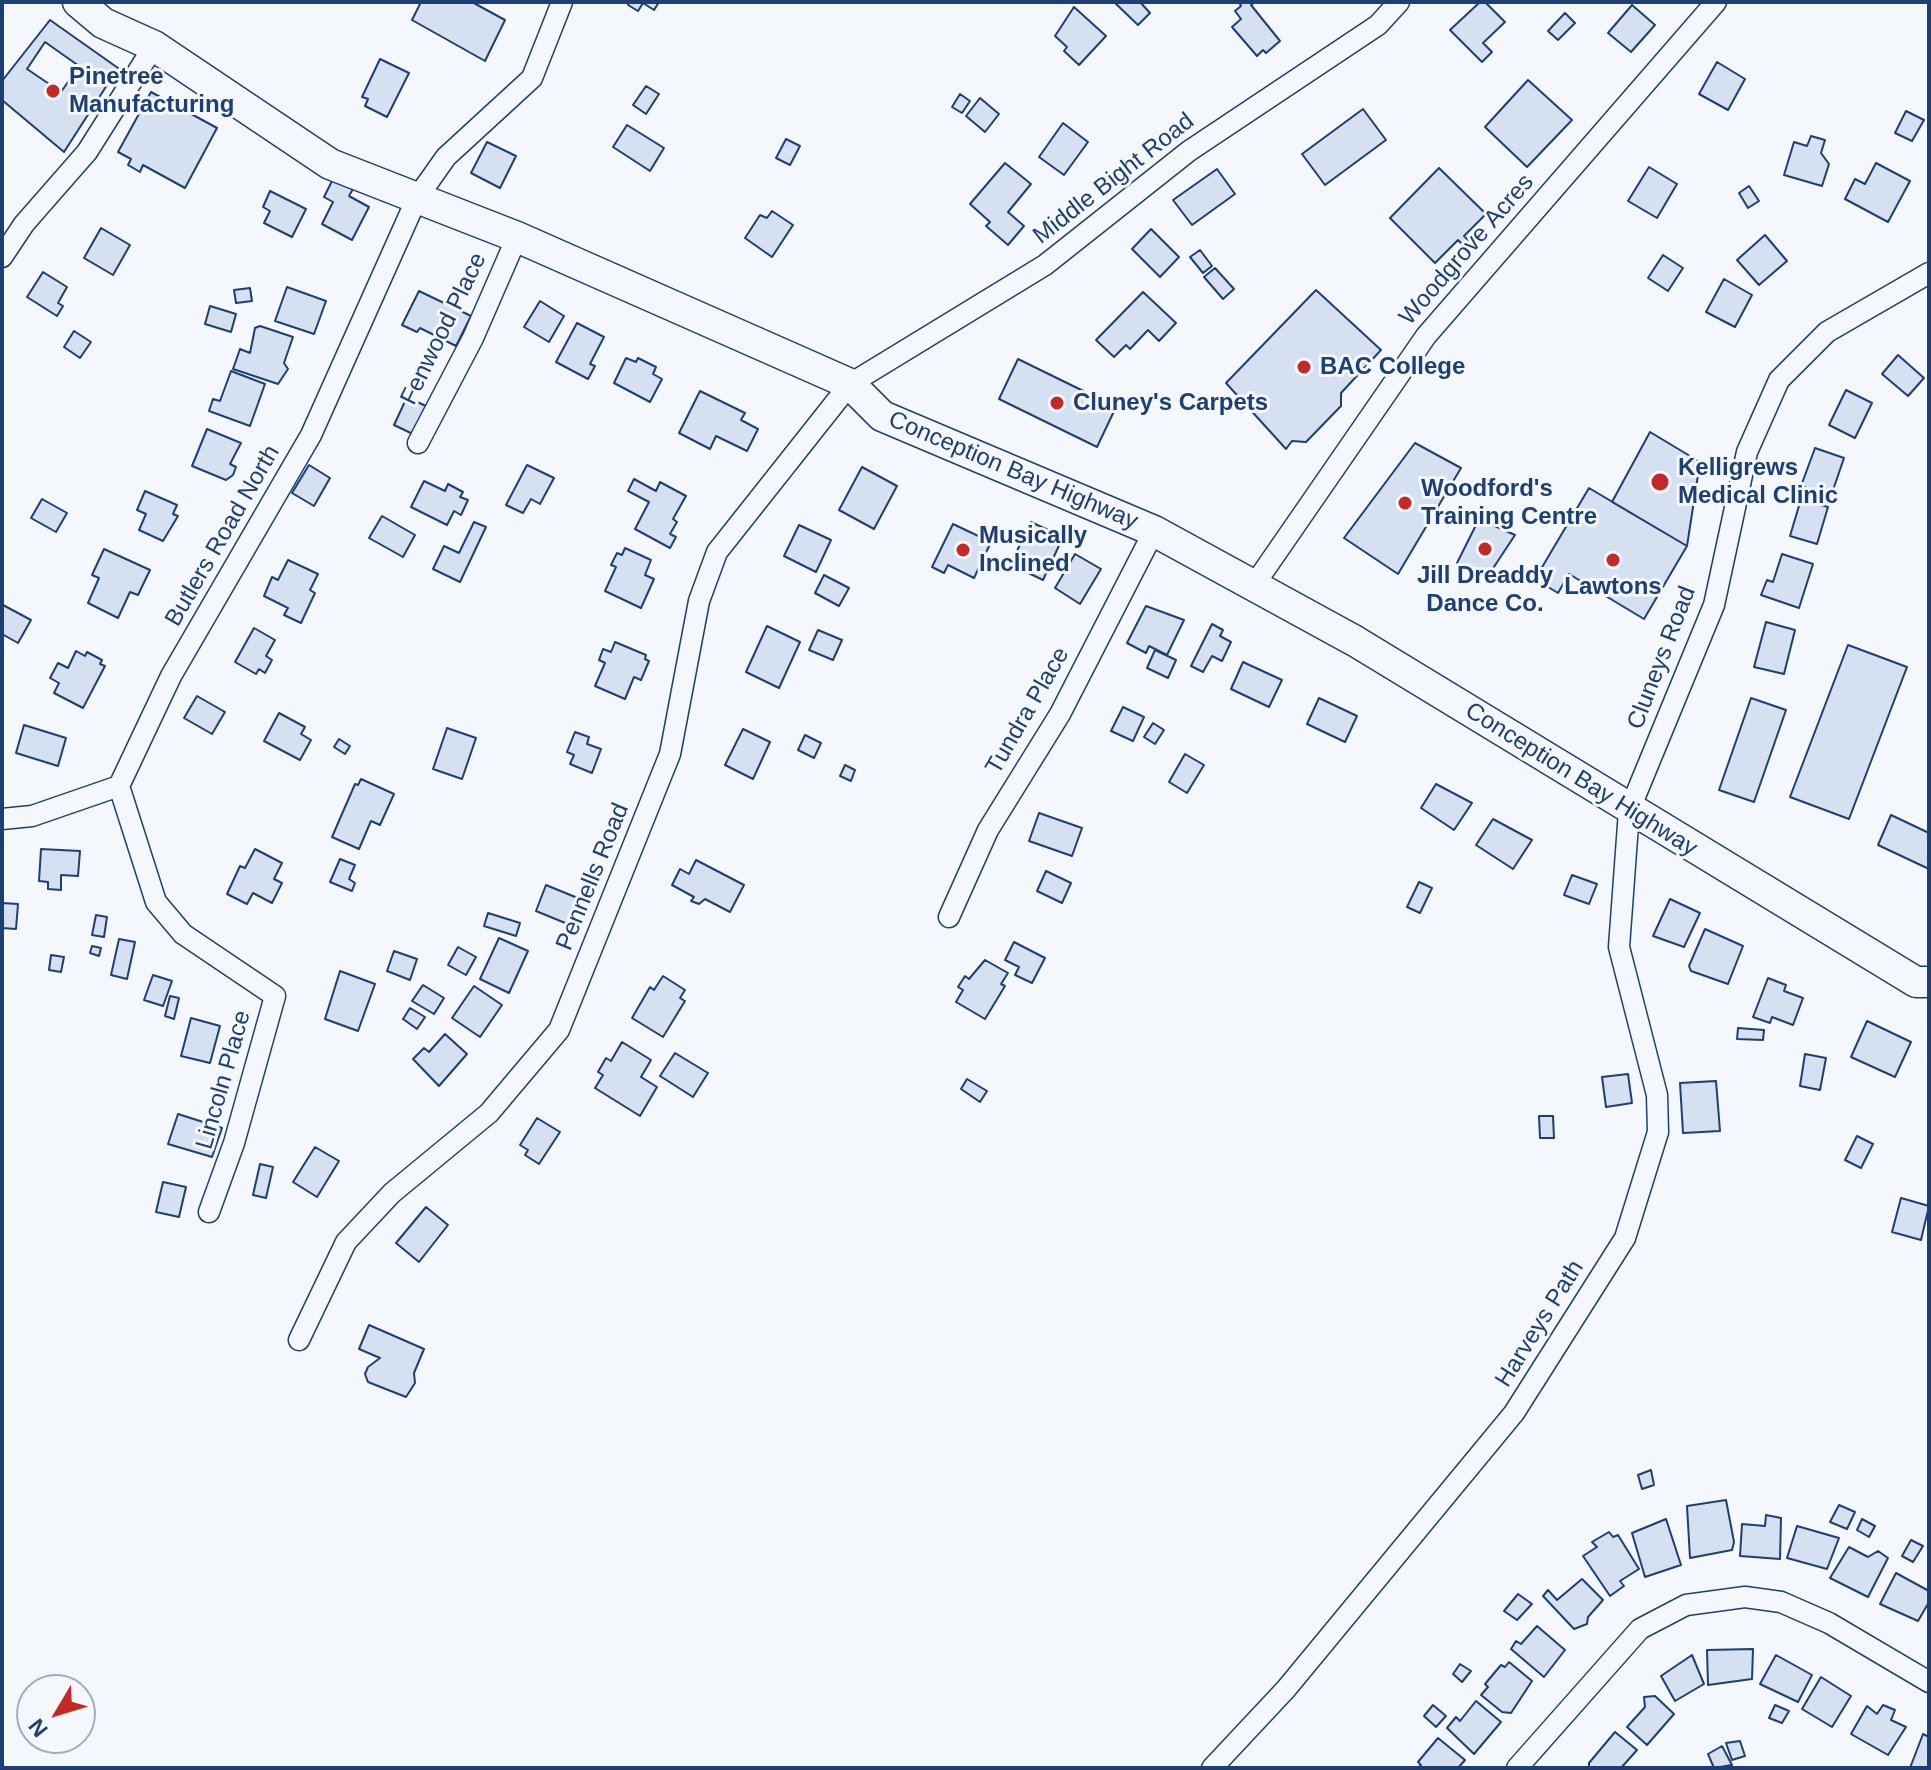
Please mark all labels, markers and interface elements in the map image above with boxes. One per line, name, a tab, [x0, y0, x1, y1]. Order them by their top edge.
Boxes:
place label: Pinetree Manufacturing	[69, 63, 234, 119]
marker: Pinetree Manufacturing	[44, 82, 62, 100]
street label: Middle Bight Road	[1028, 107, 1200, 251]
street label: Woodgrove Acres	[1394, 169, 1540, 331]
street label: Fenwood Place	[395, 248, 493, 410]
place label: BAC College	[1320, 353, 1465, 381]
marker: BAC College	[1295, 358, 1313, 376]
place label: Cluney's Carpets	[1073, 389, 1268, 417]
marker: Cluney's Carpets	[1048, 394, 1066, 412]
street label: Conception Bay Highway	[884, 405, 1142, 537]
street label: Butlers Road North	[160, 440, 286, 632]
place label: Kelligrews Medical Clinic	[1678, 454, 1838, 510]
marker: Kelligrews Medical Clinic	[1649, 471, 1671, 493]
place label: Woodford's Training Centre	[1421, 475, 1597, 531]
marker: Woodford's Training Centre	[1396, 494, 1414, 512]
place label: Musically Inclined	[979, 522, 1087, 578]
marker: Jill Dreaddy Dance Co.	[1476, 540, 1494, 558]
marker: Musically Inclined	[954, 541, 972, 559]
marker: Lawtons	[1604, 551, 1622, 569]
place label: Jill Dreaddy Dance Co.	[1417, 562, 1553, 618]
place label: Lawtons	[1564, 573, 1662, 601]
street label: Cluneys Road	[1622, 582, 1702, 734]
street label: Tundra Place	[980, 642, 1076, 780]
street label: Conception Bay Highway	[1460, 697, 1702, 863]
street label: Pennells Road	[550, 799, 636, 955]
street label: Lincoln Place	[190, 1007, 258, 1153]
street label: Harveys Path	[1490, 1255, 1590, 1393]
north arrow	[16, 1674, 96, 1754]
text: N	[24, 1714, 53, 1742]

